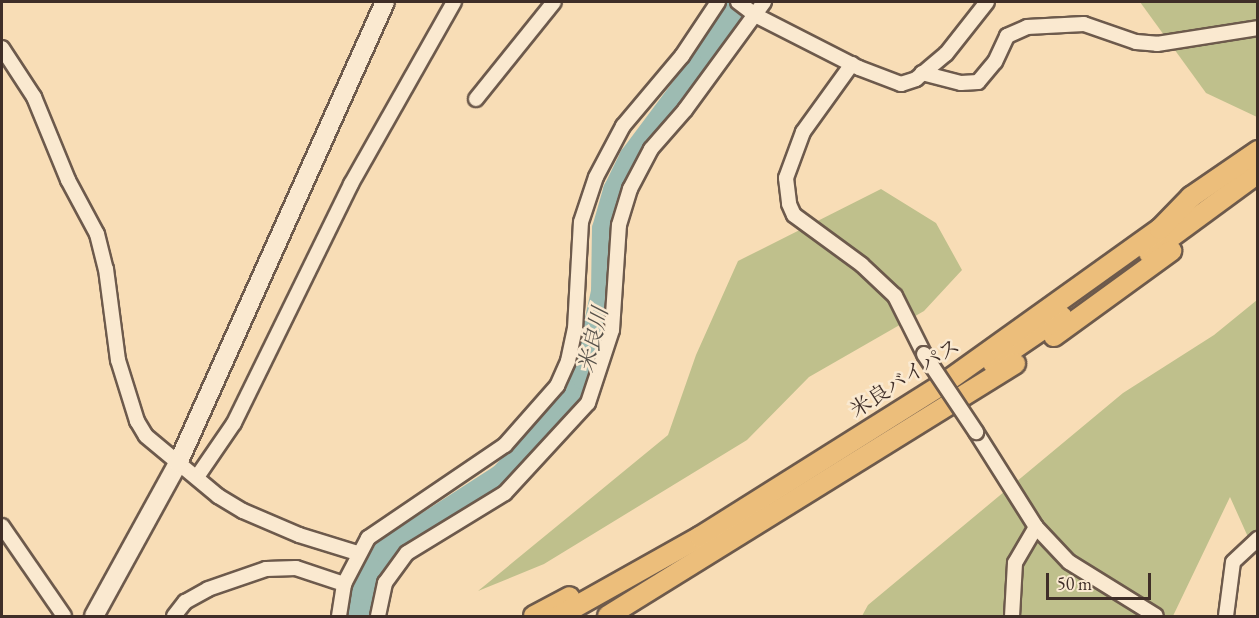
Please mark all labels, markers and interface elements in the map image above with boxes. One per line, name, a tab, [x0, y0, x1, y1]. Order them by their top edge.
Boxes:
water label: 米良川	[573, 305, 613, 375]
street label: 米良バイパス	[845, 333, 965, 423]
scale bar	[1049, 561, 1154, 599]
text: 50 m	[1057, 572, 1092, 595]

